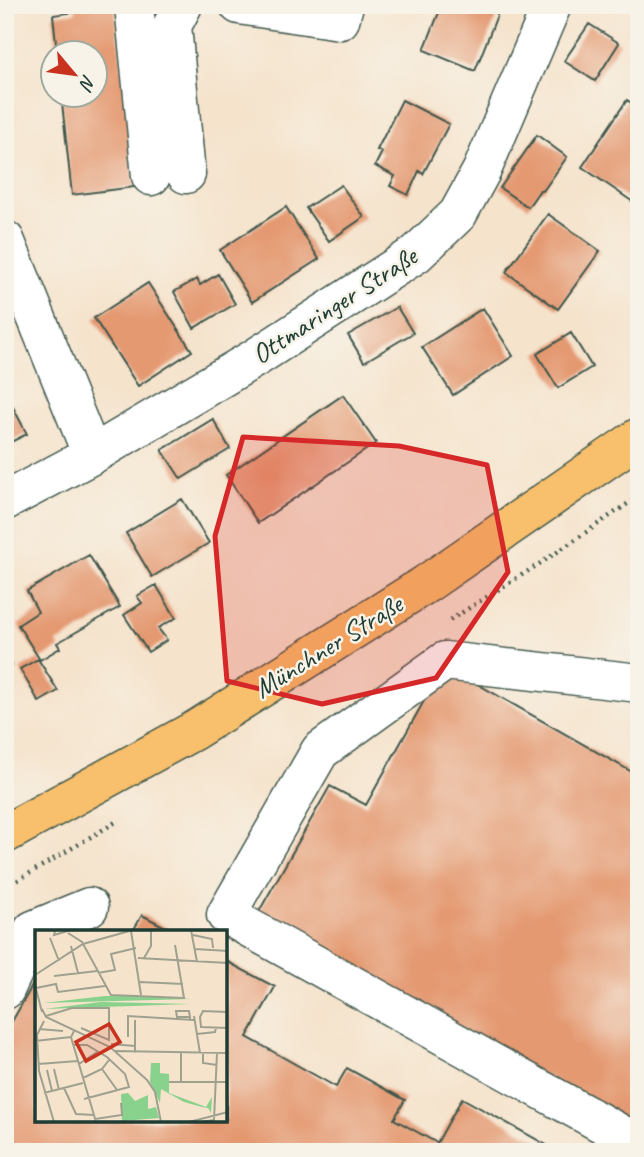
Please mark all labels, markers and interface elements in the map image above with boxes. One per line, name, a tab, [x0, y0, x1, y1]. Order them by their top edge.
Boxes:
north arrow	[38, 38, 108, 108]
text: N	[73, 71, 101, 96]
street label: Ottmaringer Straße	[245, 238, 425, 371]
street label: Münchner Straße	[247, 585, 410, 706]
inset map	[35, 930, 228, 1122]

